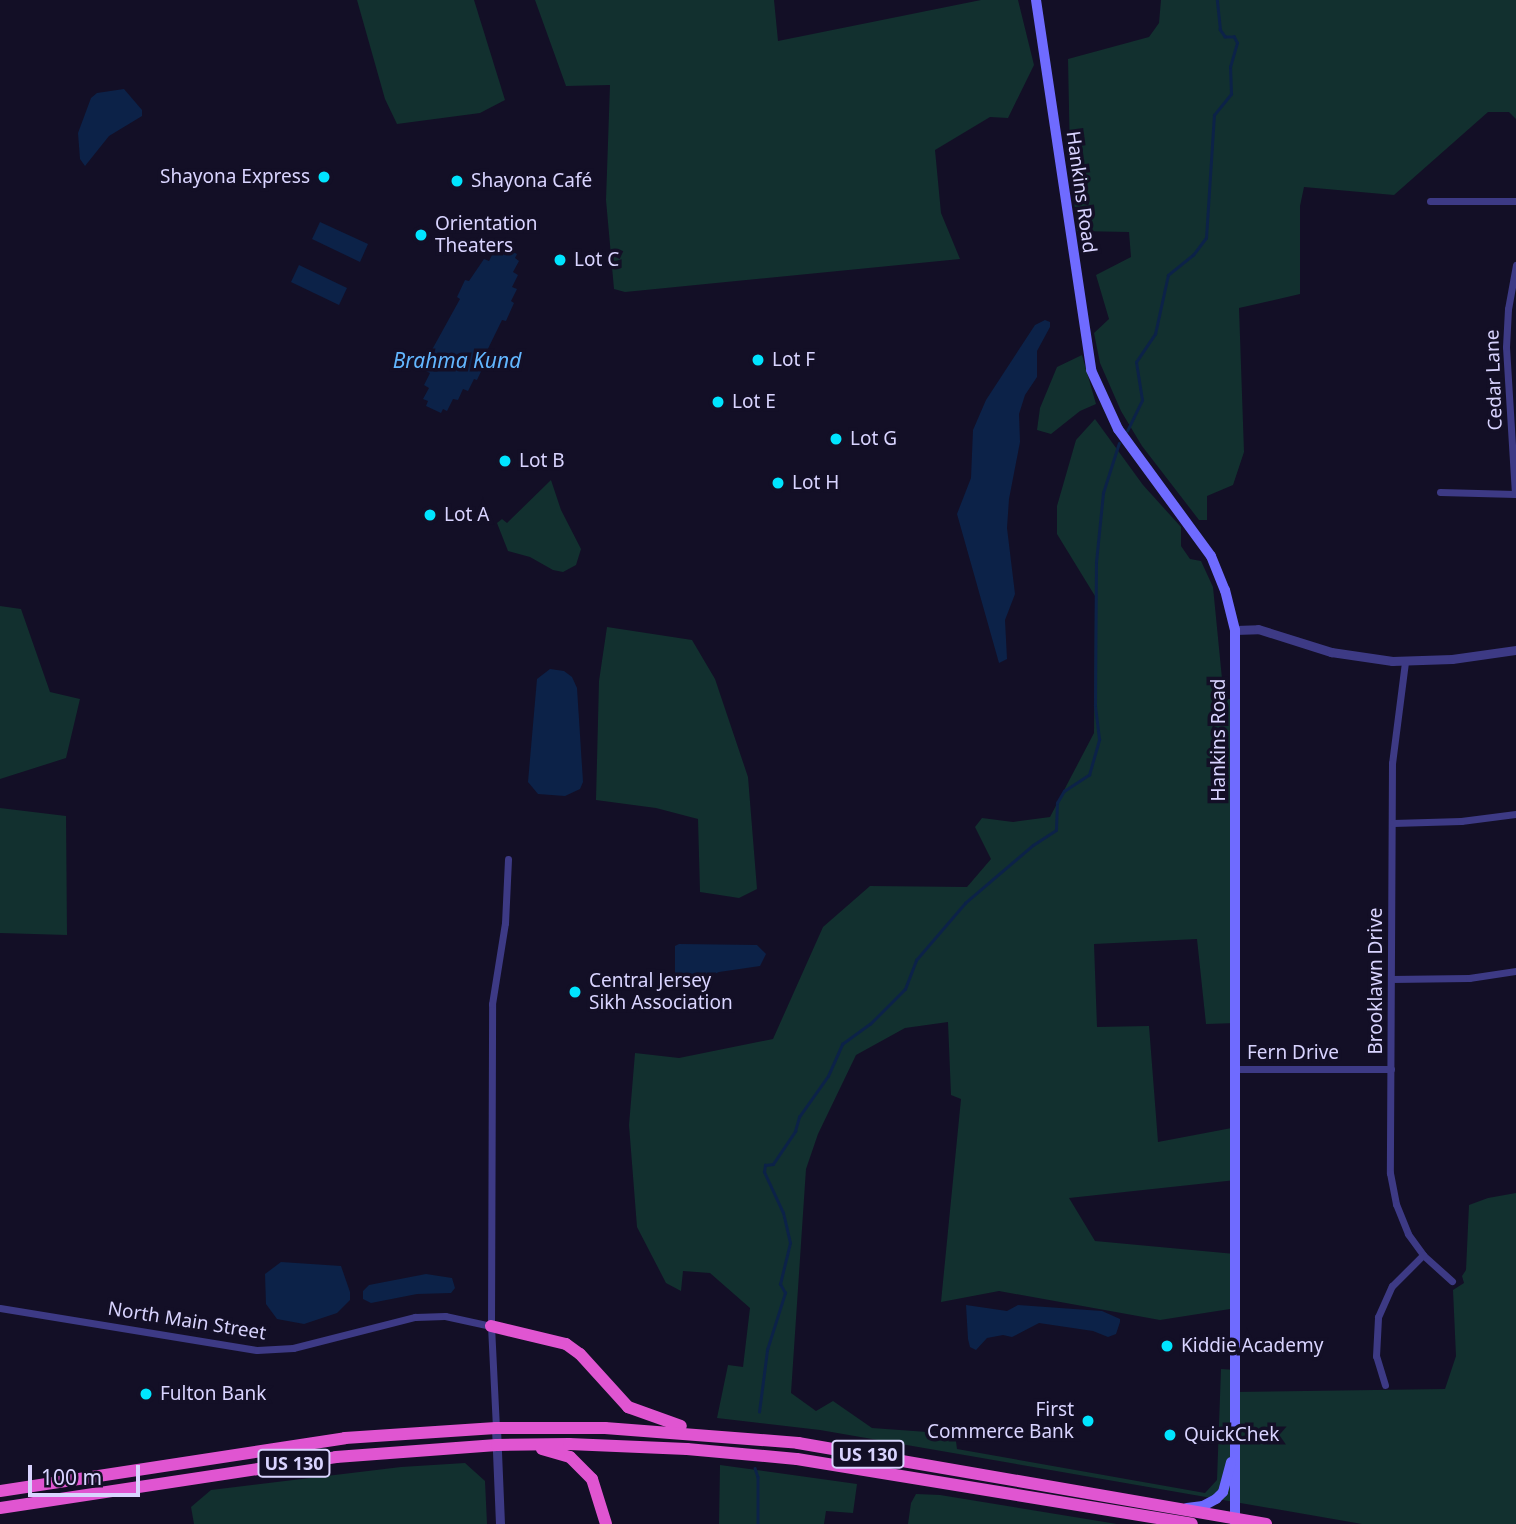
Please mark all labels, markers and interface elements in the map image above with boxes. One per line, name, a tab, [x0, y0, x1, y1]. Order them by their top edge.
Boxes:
street label: Hankins Road	[1061, 130, 1101, 254]
place label: Shayona Express	[160, 166, 310, 188]
marker: Shayona Express	[316, 169, 332, 185]
place label: Shayona Café	[471, 170, 592, 192]
marker: Shayona Café	[449, 173, 465, 189]
place label: Orientation Theaters	[435, 213, 538, 257]
marker: Orientation Theaters	[413, 227, 429, 243]
place label: Lot C	[574, 249, 619, 271]
marker: Lot C	[552, 252, 568, 268]
street label: Cedar Lane	[1481, 329, 1507, 431]
water label: Brahma Kund	[393, 347, 521, 373]
place label: Lot F	[772, 349, 815, 371]
marker: Lot F	[750, 352, 766, 368]
place label: Lot E	[732, 391, 776, 413]
marker: Lot E	[710, 394, 726, 410]
place label: Lot G	[850, 428, 897, 450]
marker: Lot G	[828, 431, 844, 447]
place label: Lot B	[519, 450, 565, 472]
marker: Lot B	[497, 453, 513, 469]
place label: Lot H	[792, 472, 839, 494]
marker: Lot H	[770, 475, 786, 491]
place label: Lot A	[444, 504, 489, 526]
marker: Lot A	[422, 507, 438, 523]
street label: Hankins Road	[1208, 679, 1230, 801]
street label: Brooklawn Drive	[1365, 907, 1387, 1055]
place label: Central Jersey Sikh Association	[589, 970, 733, 1014]
marker: Central Jersey Sikh Association	[567, 984, 583, 1000]
street label: Fern Drive	[1247, 1042, 1339, 1064]
street label: North Main Street	[106, 1297, 268, 1345]
place label: Kiddie Academy	[1181, 1335, 1323, 1357]
marker: Kiddie Academy	[1159, 1338, 1175, 1354]
place label: Fulton Bank	[160, 1383, 266, 1405]
marker: Fulton Bank	[138, 1386, 154, 1402]
place label: First Commerce Bank	[927, 1399, 1074, 1443]
marker: First Commerce Bank	[1080, 1413, 1096, 1429]
place label: QuickChek	[1184, 1424, 1279, 1446]
marker: QuickChek	[1162, 1427, 1178, 1443]
road number: US 130	[831, 1440, 905, 1469]
road number: US 130	[257, 1448, 331, 1478]
scale bar	[32, 1450, 144, 1494]
text: 100 m	[41, 1463, 102, 1491]

